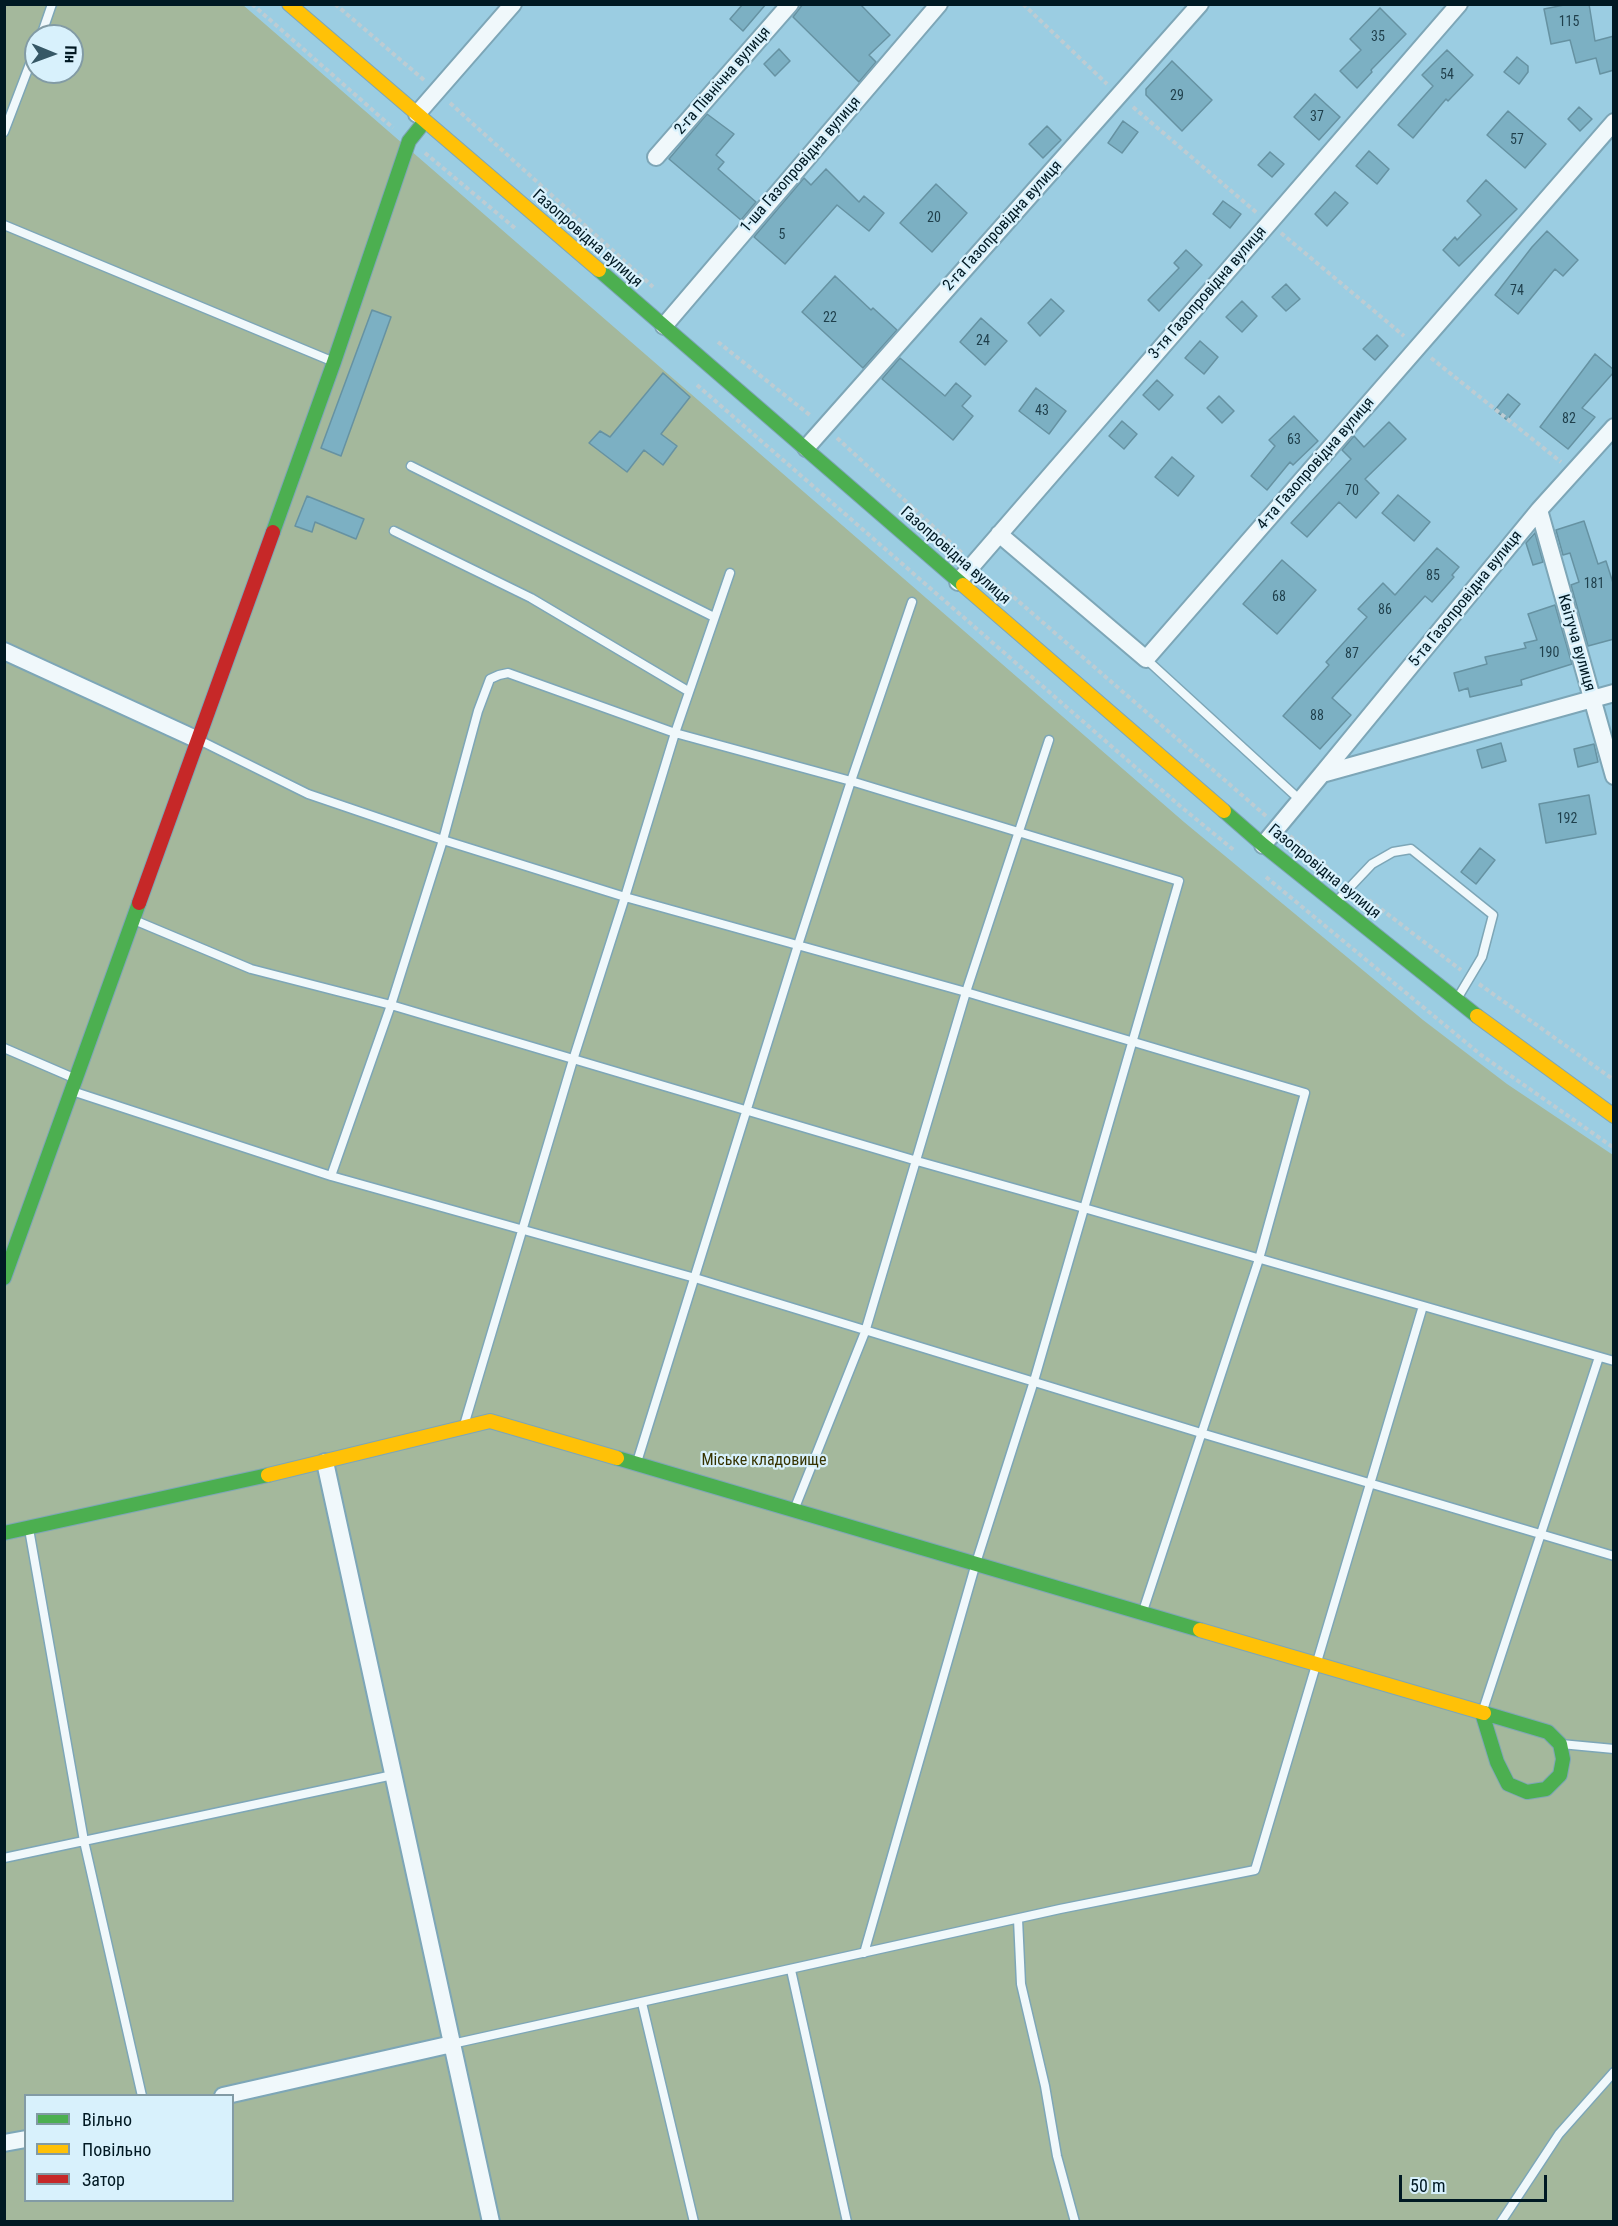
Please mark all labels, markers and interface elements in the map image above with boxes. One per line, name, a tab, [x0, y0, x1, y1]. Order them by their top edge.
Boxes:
house number: 115	[1559, 14, 1579, 30]
street label: 2-га Північна вулиця	[671, 23, 775, 139]
north arrow	[24, 24, 84, 84]
house number: 35	[1371, 29, 1385, 45]
text: Пн	[61, 45, 80, 63]
house number: 54	[1440, 67, 1454, 83]
house number: 29	[1170, 88, 1184, 104]
street label: 1-ша Газопровідна вулиця	[737, 93, 865, 237]
house number: 37	[1310, 109, 1324, 125]
house number: 57	[1510, 132, 1524, 148]
street label: 2-га Газопровідна вулиця	[939, 157, 1067, 295]
street label: Газопровідна вулиця	[528, 186, 646, 292]
house number: 20	[927, 210, 941, 226]
street label: 3-тя Газопровідна вулиця	[1145, 223, 1271, 363]
house number: 5	[779, 227, 785, 243]
house number: 74	[1510, 283, 1524, 299]
house number: 22	[823, 310, 837, 326]
house number: 24	[976, 333, 990, 349]
street label: 4-та Газопровідна вулиця	[1253, 394, 1379, 534]
house number: 43	[1035, 403, 1049, 419]
house number: 82	[1562, 411, 1576, 427]
house number: 63	[1287, 432, 1301, 448]
house number: 70	[1345, 483, 1359, 499]
street label: Газопровідна вулиця	[896, 503, 1014, 609]
street label: 5-та Газопровідна вулиця	[1405, 527, 1527, 671]
house number: 85	[1426, 568, 1440, 584]
house number: 181	[1584, 576, 1604, 592]
house number: 68	[1272, 589, 1286, 605]
street label: Квітуча вулиця	[1553, 592, 1599, 694]
house number: 86	[1378, 602, 1392, 618]
house number: 190	[1539, 645, 1559, 661]
house number: 87	[1345, 646, 1359, 662]
house number: 88	[1310, 708, 1324, 724]
house number: 192	[1557, 811, 1577, 827]
street label: Газопровідна вулиця	[1264, 821, 1384, 923]
park label: Міське кладовище	[701, 1451, 827, 1471]
legend	[24, 2094, 234, 2202]
text: Вільно	[82, 2109, 132, 2130]
text: Повільно	[82, 2139, 151, 2160]
scale bar	[1402, 2163, 1550, 2201]
text: Затор	[82, 2169, 125, 2190]
text: 50 m	[1410, 2175, 1445, 2196]

